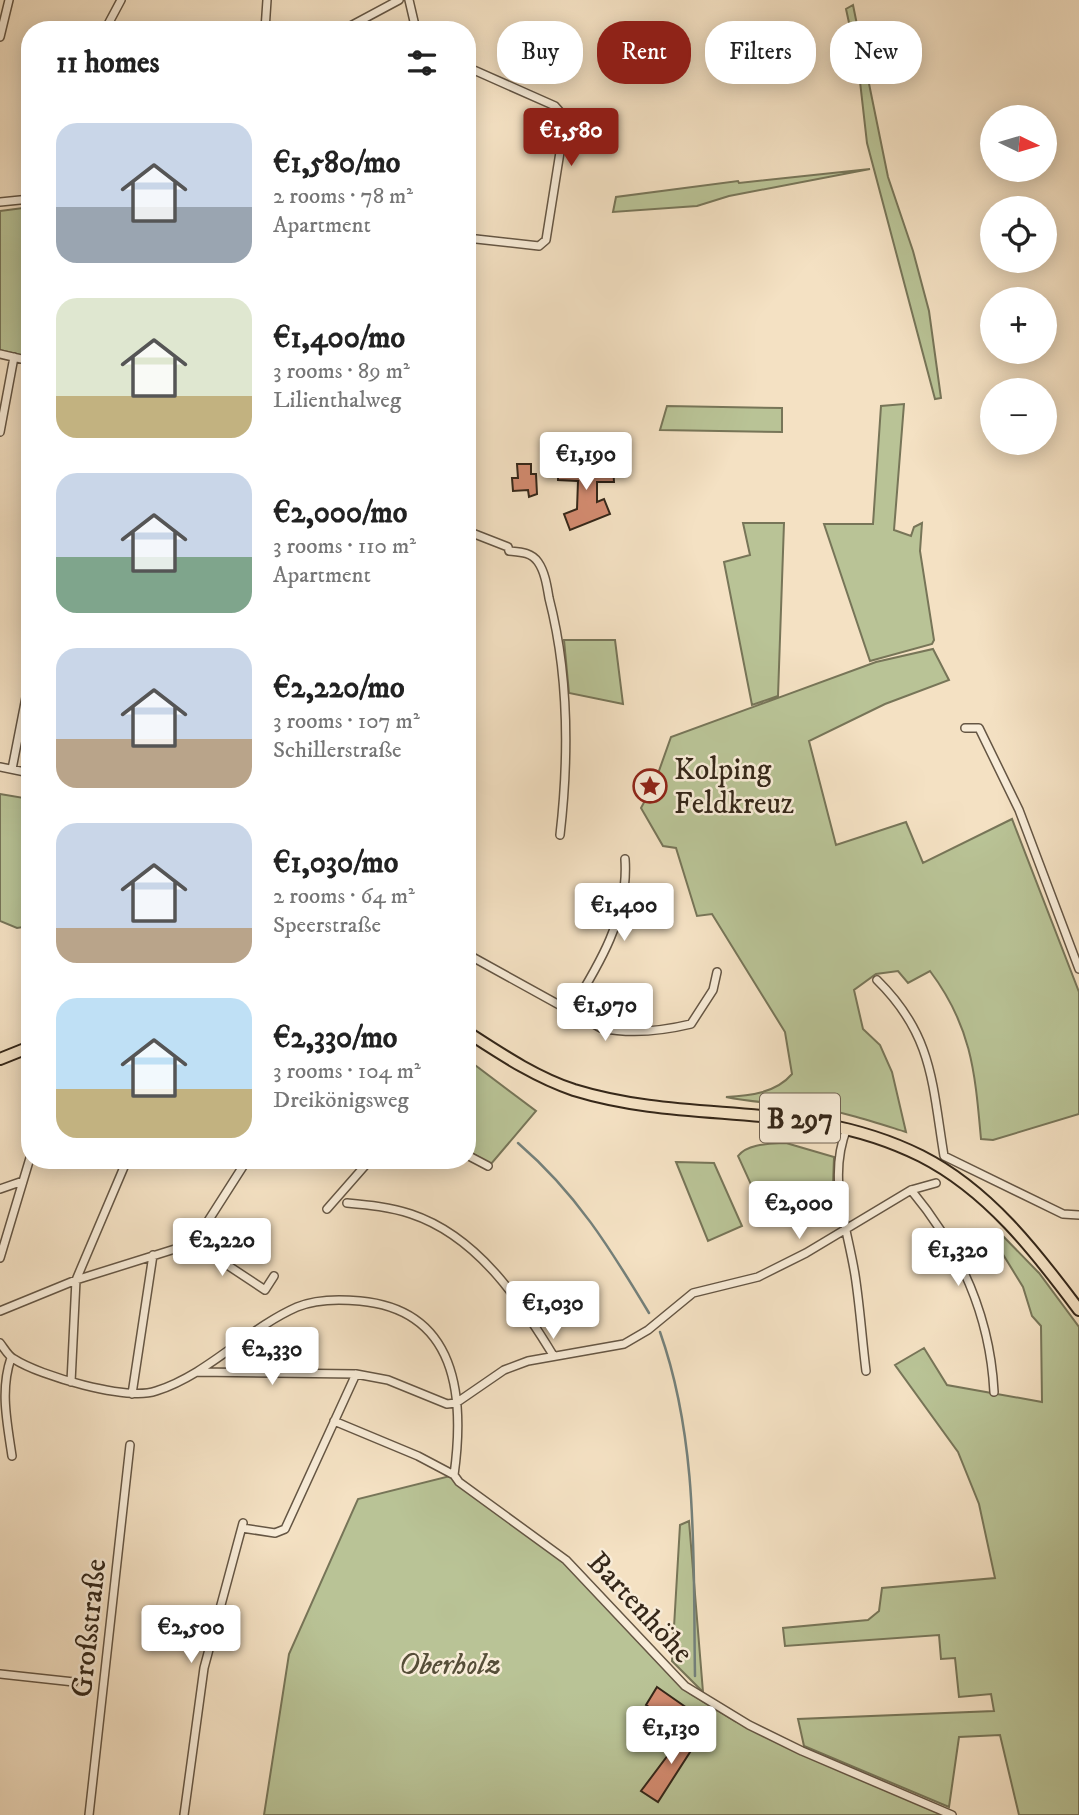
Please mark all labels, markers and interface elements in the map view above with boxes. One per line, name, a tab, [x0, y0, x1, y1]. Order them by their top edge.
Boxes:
chip: Buy	[497, 21, 583, 84]
chip: Rent	[597, 21, 691, 84]
chip: Filters	[705, 21, 816, 84]
chip: New	[830, 21, 922, 84]
icon: filters	[403, 44, 441, 82]
text: 11 homes	[56, 45, 160, 82]
north arrow	[980, 105, 1057, 182]
map controls	[980, 105, 1057, 455]
pin: €1,580	[514, 108, 628, 168]
text: €1,580	[539, 116, 603, 145]
text: €1,580/mo	[273, 145, 400, 182]
icon: home	[112, 151, 196, 235]
text: 2 rooms · 78 m²	[273, 182, 413, 211]
button: locate	[980, 196, 1057, 273]
text: Apartment	[273, 211, 371, 240]
button: +	[980, 287, 1057, 364]
text: €1,400/mo	[273, 320, 405, 357]
icon: home	[112, 326, 196, 410]
text: 3 rooms · 89 m²	[273, 357, 410, 386]
button: −	[980, 378, 1057, 455]
text: Lilienthalweg	[273, 386, 401, 415]
pin: €1,190	[529, 433, 643, 492]
text: €1,190	[556, 440, 616, 469]
text: €2,000/mo	[273, 495, 407, 532]
icon: home	[112, 501, 196, 585]
text: 3 rooms · 110 m²	[273, 532, 416, 561]
text: Apartment	[273, 561, 371, 590]
text: €2,220/mo	[273, 670, 405, 707]
icon: home	[112, 676, 196, 760]
text: 3 rooms · 107 m²	[273, 707, 420, 736]
text: Schillerstraße	[273, 736, 402, 765]
place label: Kolping Feldkreuz	[674, 752, 794, 823]
place icon: Kolping Feldkreuz	[631, 767, 669, 805]
text: €1,030/mo	[273, 845, 398, 882]
icon: home	[112, 851, 196, 935]
text: 2 rooms · 64 m²	[273, 882, 415, 911]
pin: €1,400	[567, 884, 681, 943]
text: €1,400	[591, 891, 657, 920]
text: Speerstraße	[273, 911, 381, 940]
pin: €1,970	[548, 984, 662, 1043]
text: €1,970	[573, 991, 637, 1020]
text: €2,330/mo	[273, 1020, 397, 1057]
icon: home	[112, 1026, 196, 1110]
text: 3 rooms · 104 m²	[273, 1057, 421, 1086]
text: Dreikönigsweg	[273, 1086, 409, 1115]
road number: B 297	[760, 1094, 840, 1142]
pin: €2,000	[742, 1182, 856, 1241]
text: €2,000	[765, 1189, 833, 1218]
pin: €2,220	[165, 1218, 279, 1278]
text: €2,220	[189, 1226, 255, 1255]
pin: €1,320	[901, 1228, 1015, 1288]
text: €1,320	[928, 1236, 988, 1265]
pin: €1,030	[496, 1282, 610, 1341]
text: €1,030	[522, 1289, 584, 1318]
pin: €2,330	[215, 1328, 329, 1387]
text: €2,330	[242, 1335, 302, 1364]
street label: Bartenhöhe	[579, 1545, 701, 1671]
street label: Großstraße	[64, 1557, 115, 1699]
pin: €2,500	[134, 1606, 248, 1665]
text: €2,500	[157, 1613, 225, 1642]
park label: Oberholz	[399, 1647, 501, 1684]
pin: €1,130	[614, 1706, 728, 1766]
text: €1,130	[642, 1714, 700, 1743]

